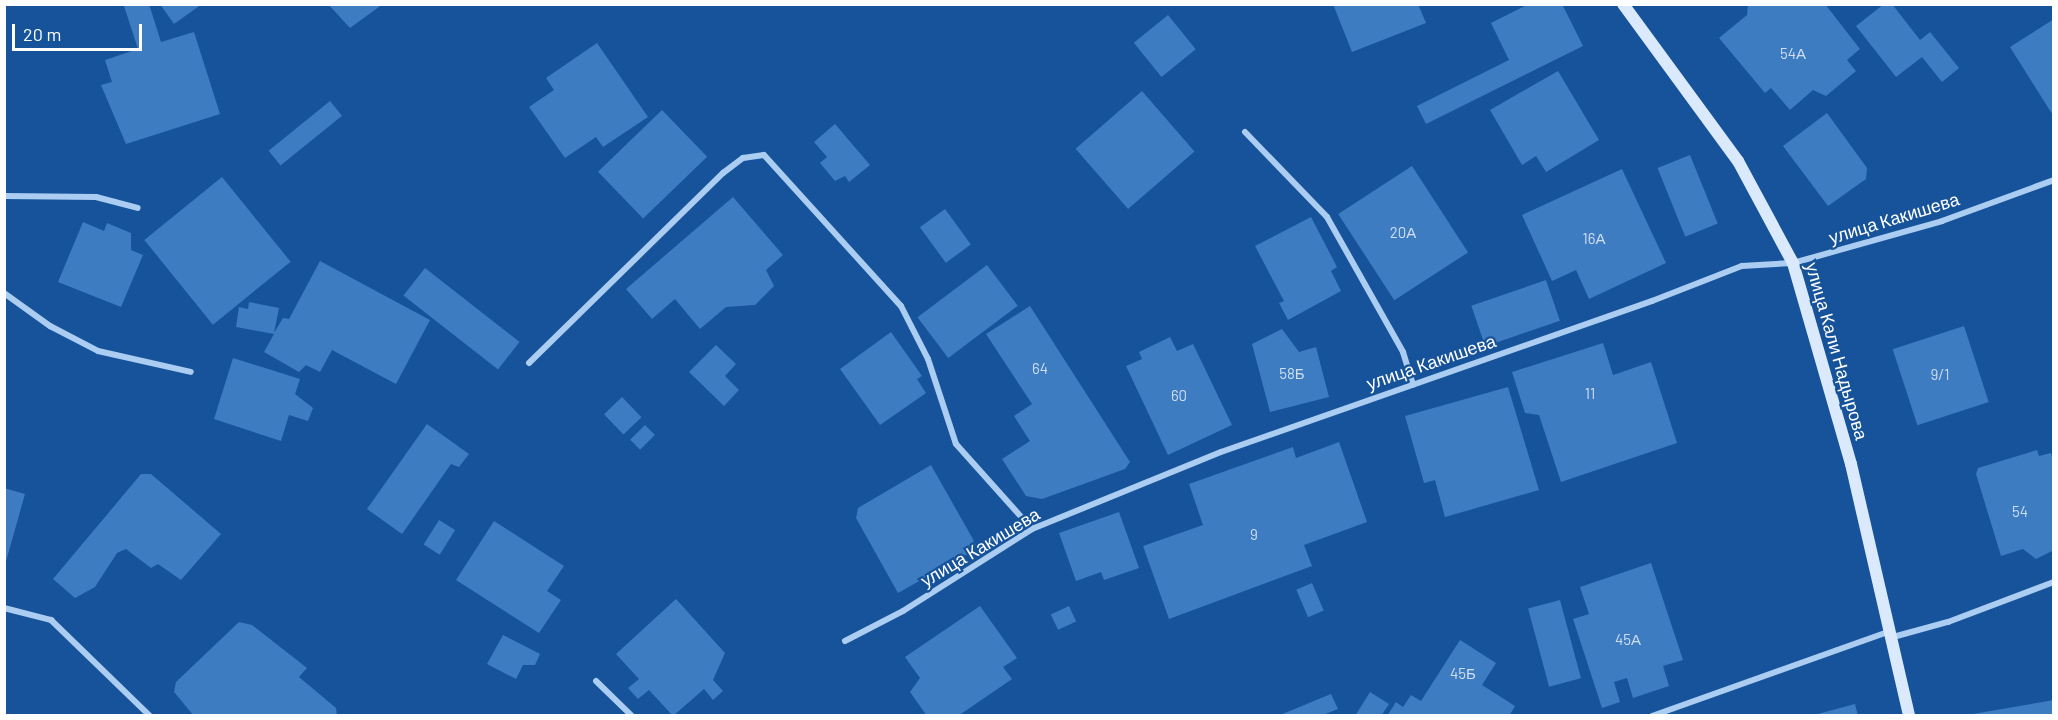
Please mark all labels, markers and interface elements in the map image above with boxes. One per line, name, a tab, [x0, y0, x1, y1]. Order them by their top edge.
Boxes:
scale bar	[15, 12, 146, 50]
text: 20 m	[23, 23, 61, 45]
house number: 54А	[1780, 45, 1806, 63]
street label: улица Какишева	[1826, 188, 1962, 248]
house number: 20А	[1390, 224, 1416, 242]
house number: 16А	[1583, 230, 1605, 248]
street label: улица Кали Надырова	[1801, 260, 1873, 442]
street label: улица Какишева	[1364, 330, 1498, 394]
house number: 64	[1032, 360, 1048, 378]
house number: 58Б	[1279, 365, 1305, 383]
house number: 9/1	[1930, 366, 1950, 384]
house number: 11	[1585, 385, 1595, 403]
house number: 60	[1171, 387, 1187, 405]
street label: улица Какишева	[916, 503, 1044, 591]
house number: 54	[2012, 503, 2028, 521]
house number: 9	[1250, 526, 1258, 544]
house number: 45А	[1615, 631, 1641, 649]
house number: 45Б	[1450, 665, 1476, 683]

